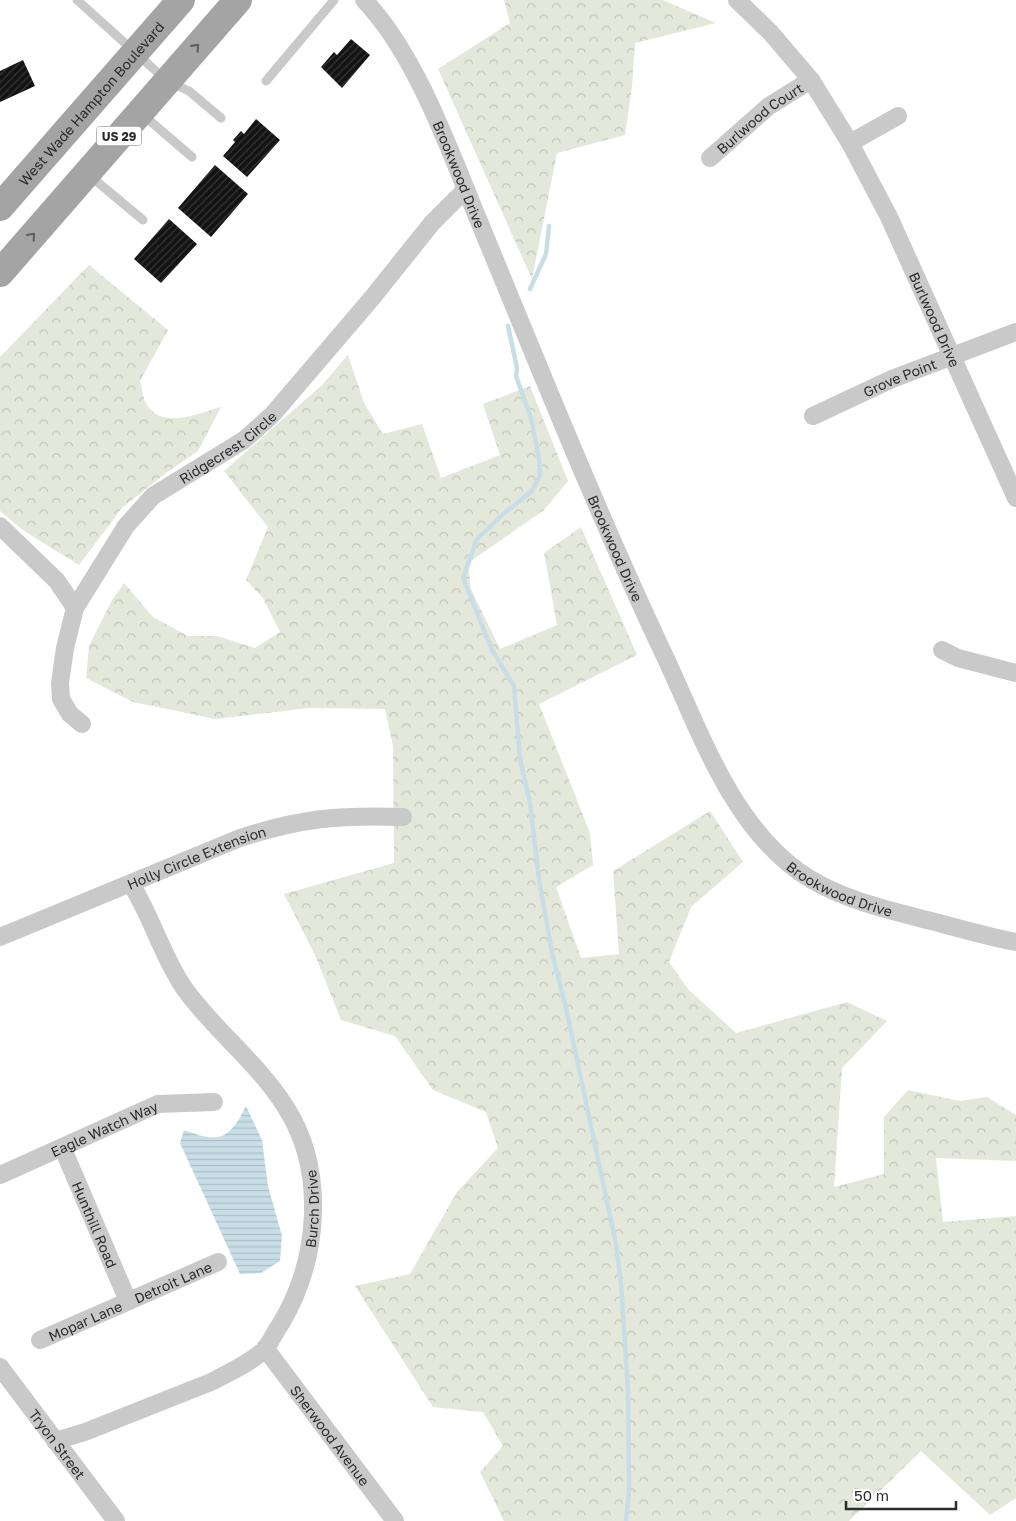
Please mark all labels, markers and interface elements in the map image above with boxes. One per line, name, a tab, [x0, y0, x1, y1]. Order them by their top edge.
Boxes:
street label: West Wade Hampton Boulevard	[15, 18, 167, 189]
one-way arrow	[191, 44, 200, 53]
street label: Burlwood Court	[713, 79, 806, 157]
street label: Brookwood Drive	[430, 118, 489, 230]
road number: US 29	[96, 126, 142, 146]
one-way arrow	[26, 232, 35, 241]
street label: Burlwood Drive	[906, 269, 964, 369]
street label: Grove Point	[860, 355, 939, 400]
street label: Ridgecrest Circle	[176, 407, 280, 487]
street label: Brookwood Drive	[585, 492, 647, 604]
street label: Holly Circle Extension	[124, 822, 268, 892]
street label: Brookwood Drive	[783, 857, 894, 919]
street label: Eagle Watch Way	[48, 1097, 160, 1160]
street label: Burch Drive	[301, 1169, 322, 1249]
street label: Hunthill Road	[69, 1179, 121, 1270]
street label: Detroit Lane	[131, 1257, 214, 1306]
street label: Mopar Lane	[45, 1297, 124, 1344]
street label: Sherwood Avenue	[287, 1382, 374, 1489]
street label: Tryon Street	[26, 1405, 89, 1482]
scale bar	[846, 1478, 956, 1510]
text: 50 m	[854, 1486, 889, 1504]

